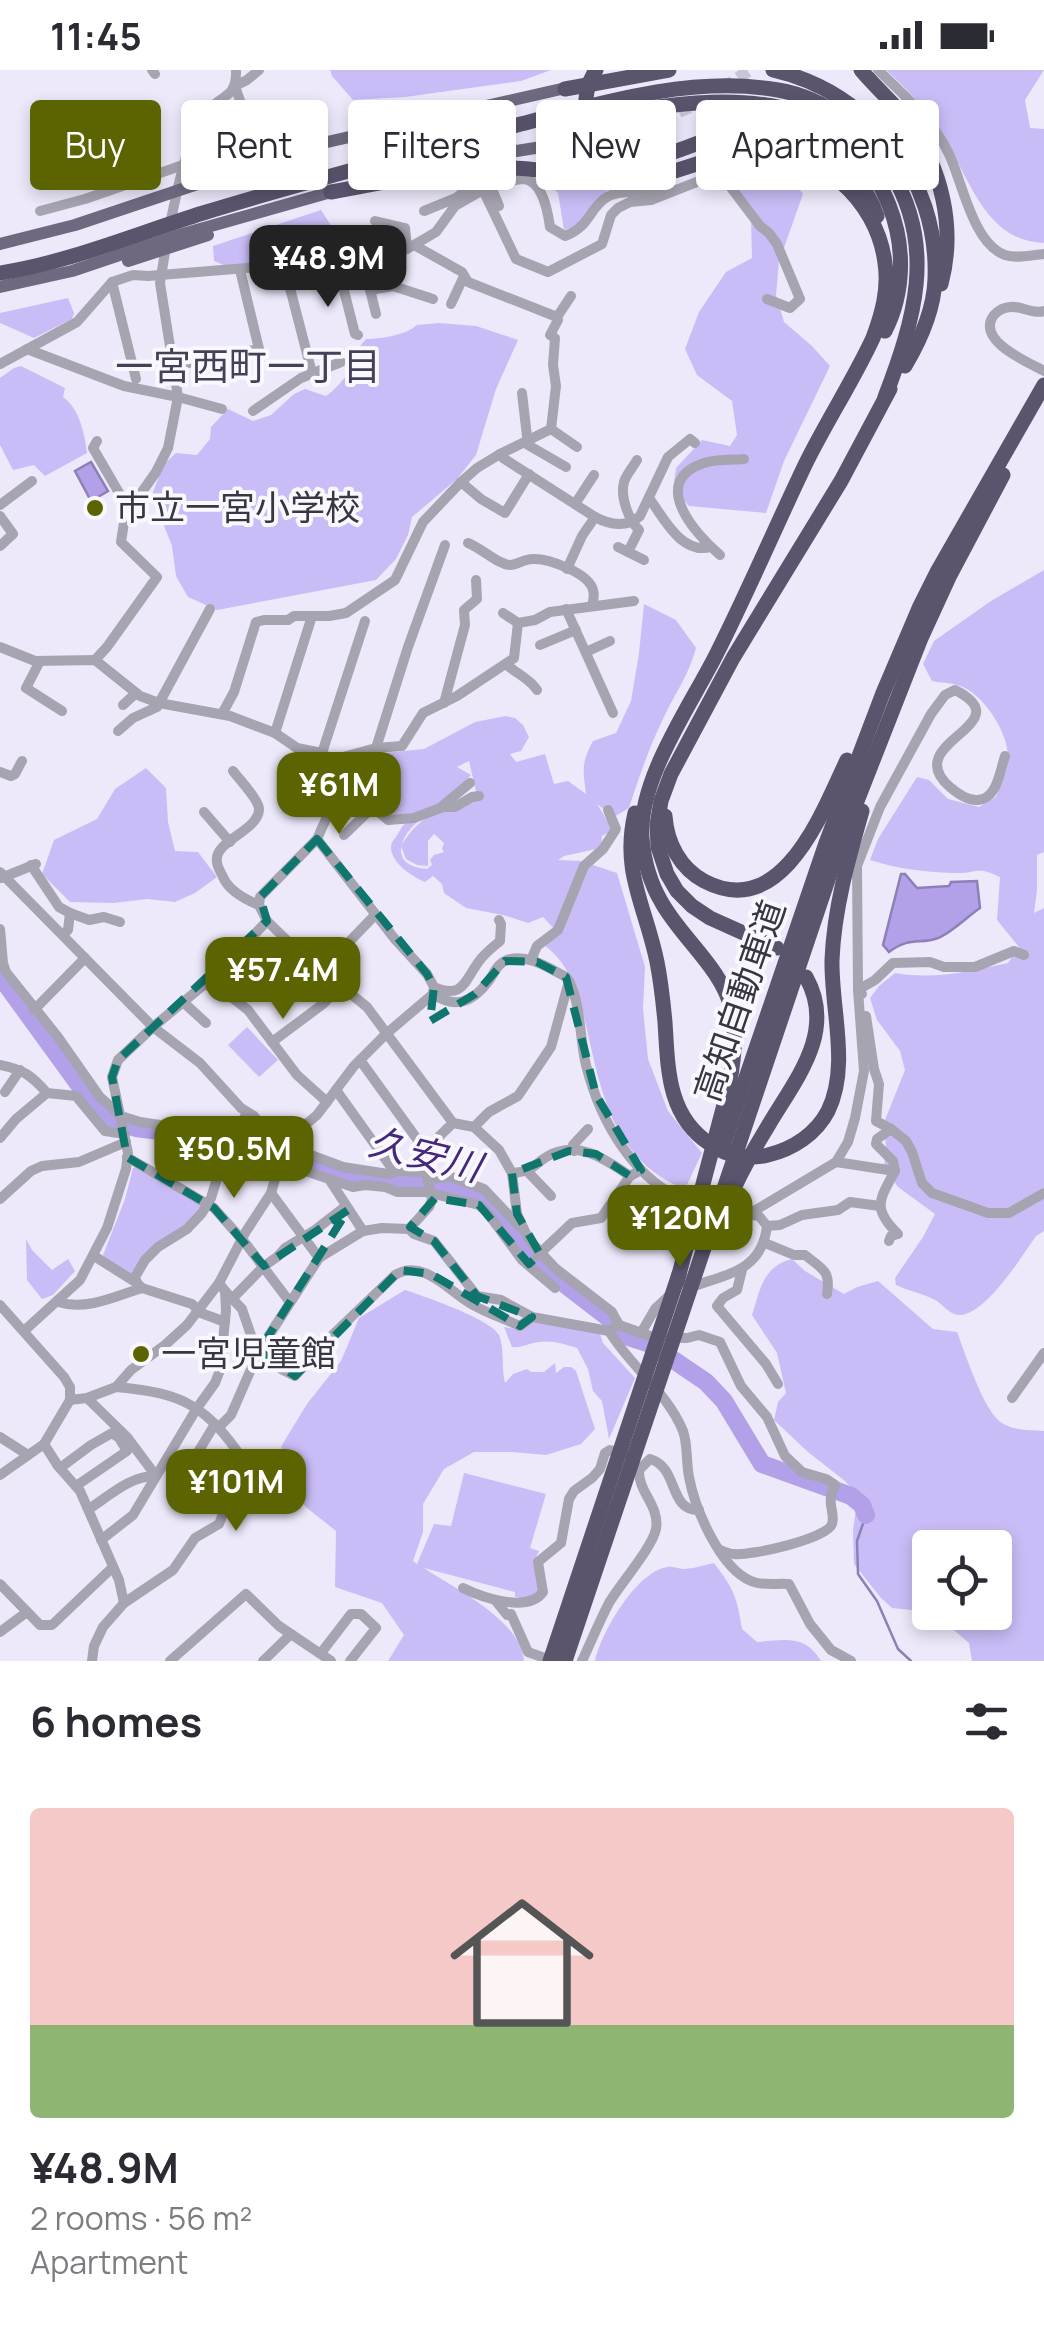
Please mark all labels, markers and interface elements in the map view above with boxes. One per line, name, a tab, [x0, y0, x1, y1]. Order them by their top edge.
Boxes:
text: 11:45	[50, 9, 142, 61]
chip: Buy	[30, 100, 161, 190]
chip: Rent	[181, 100, 328, 190]
chip: Filters	[348, 100, 516, 190]
chip: New	[536, 100, 676, 190]
chip: Apartment	[696, 100, 939, 190]
pin: ¥48.9M	[247, 225, 409, 310]
text: ¥48.9M	[271, 235, 385, 279]
district label: 一宮西町一丁目	[115, 339, 381, 391]
place label: 市立一宮小学校	[115, 483, 360, 531]
marker: 市立一宮小学校	[84, 497, 106, 519]
pin: ¥61M	[280, 752, 398, 837]
text: ¥61M	[299, 762, 379, 806]
street label: 高知自動車道	[682, 894, 796, 1108]
pin: ¥57.4M	[202, 937, 364, 1022]
text: ¥57.4M	[227, 947, 339, 991]
water label: 久安川	[364, 1114, 491, 1193]
pin: ¥50.5M	[153, 1116, 315, 1201]
text: ¥50.5M	[176, 1126, 292, 1170]
pin: ¥120M	[610, 1185, 750, 1270]
text: ¥120M	[629, 1195, 731, 1239]
place label: 一宮児童館	[161, 1329, 336, 1377]
marker: 一宮児童館	[130, 1343, 152, 1365]
pin: ¥101M	[166, 1449, 306, 1534]
text: ¥101M	[188, 1459, 284, 1503]
map controls	[912, 1530, 1012, 1630]
button: locate	[912, 1530, 1012, 1630]
text: 6 homes	[30, 1692, 202, 1750]
icon: filters	[959, 1694, 1014, 1749]
icon: home	[432, 1873, 612, 2053]
text: ¥48.9M	[30, 2138, 179, 2196]
text: 2 rooms · 56 m²	[30, 2196, 252, 2240]
text: Apartment	[30, 2240, 188, 2284]

